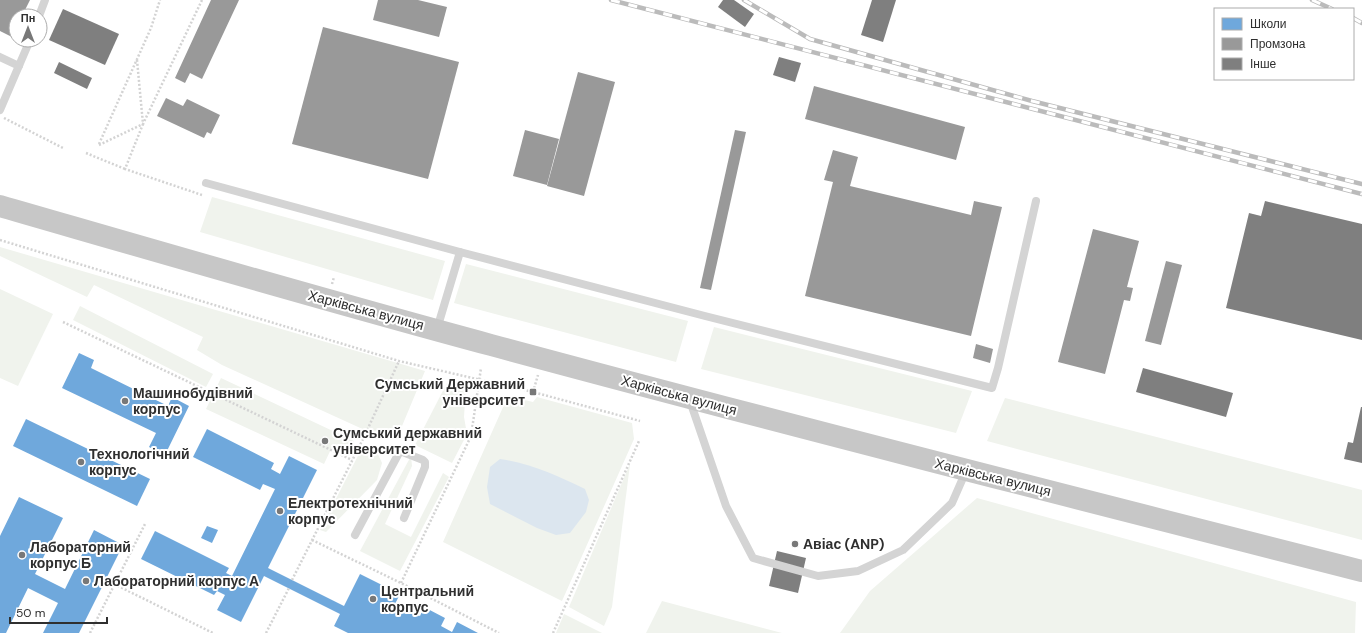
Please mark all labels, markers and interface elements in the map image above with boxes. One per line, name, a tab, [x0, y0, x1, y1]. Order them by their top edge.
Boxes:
north arrow	[8, 8, 48, 48]
legend	[1214, 8, 1354, 80]
text: Пн	[21, 11, 35, 25]
text: Школи	[1250, 16, 1287, 32]
text: Промзона	[1250, 36, 1306, 52]
text: Інше	[1250, 56, 1277, 72]
street label: Харківська вулиця	[306, 286, 426, 334]
street label: Харківська вулиця	[619, 371, 739, 419]
place label: Сумський Державний університет	[375, 375, 525, 409]
place label: Машинобудівний корпус	[133, 384, 253, 418]
marker: Сумський Державний університет	[528, 387, 538, 397]
marker: Машинобудівний корпус	[120, 396, 130, 406]
place label: Сумський державний університет	[333, 424, 482, 458]
marker: Сумський державний університет	[320, 436, 330, 446]
place label: Технологічний корпус	[89, 445, 190, 479]
street label: Харківська вулиця	[933, 454, 1053, 500]
marker: Технологічний корпус	[76, 457, 86, 467]
place label: Електротехнічний корпус	[288, 494, 413, 528]
marker: Електротехнічний корпус	[275, 506, 285, 516]
place label: Авіас (ANP)	[803, 535, 885, 553]
place label: Лабораторний корпус Б	[30, 538, 131, 572]
marker: Авіас (ANP)	[790, 539, 800, 549]
marker: Лабораторний корпус Б	[17, 550, 27, 560]
place label: Лабораторний корпус А	[94, 572, 259, 590]
marker: Лабораторний корпус А	[81, 576, 91, 586]
place label: Центральний корпус	[381, 582, 474, 616]
marker: Центральний корпус	[368, 594, 378, 604]
scale bar	[10, 599, 107, 625]
text: 50 m	[16, 605, 45, 621]

